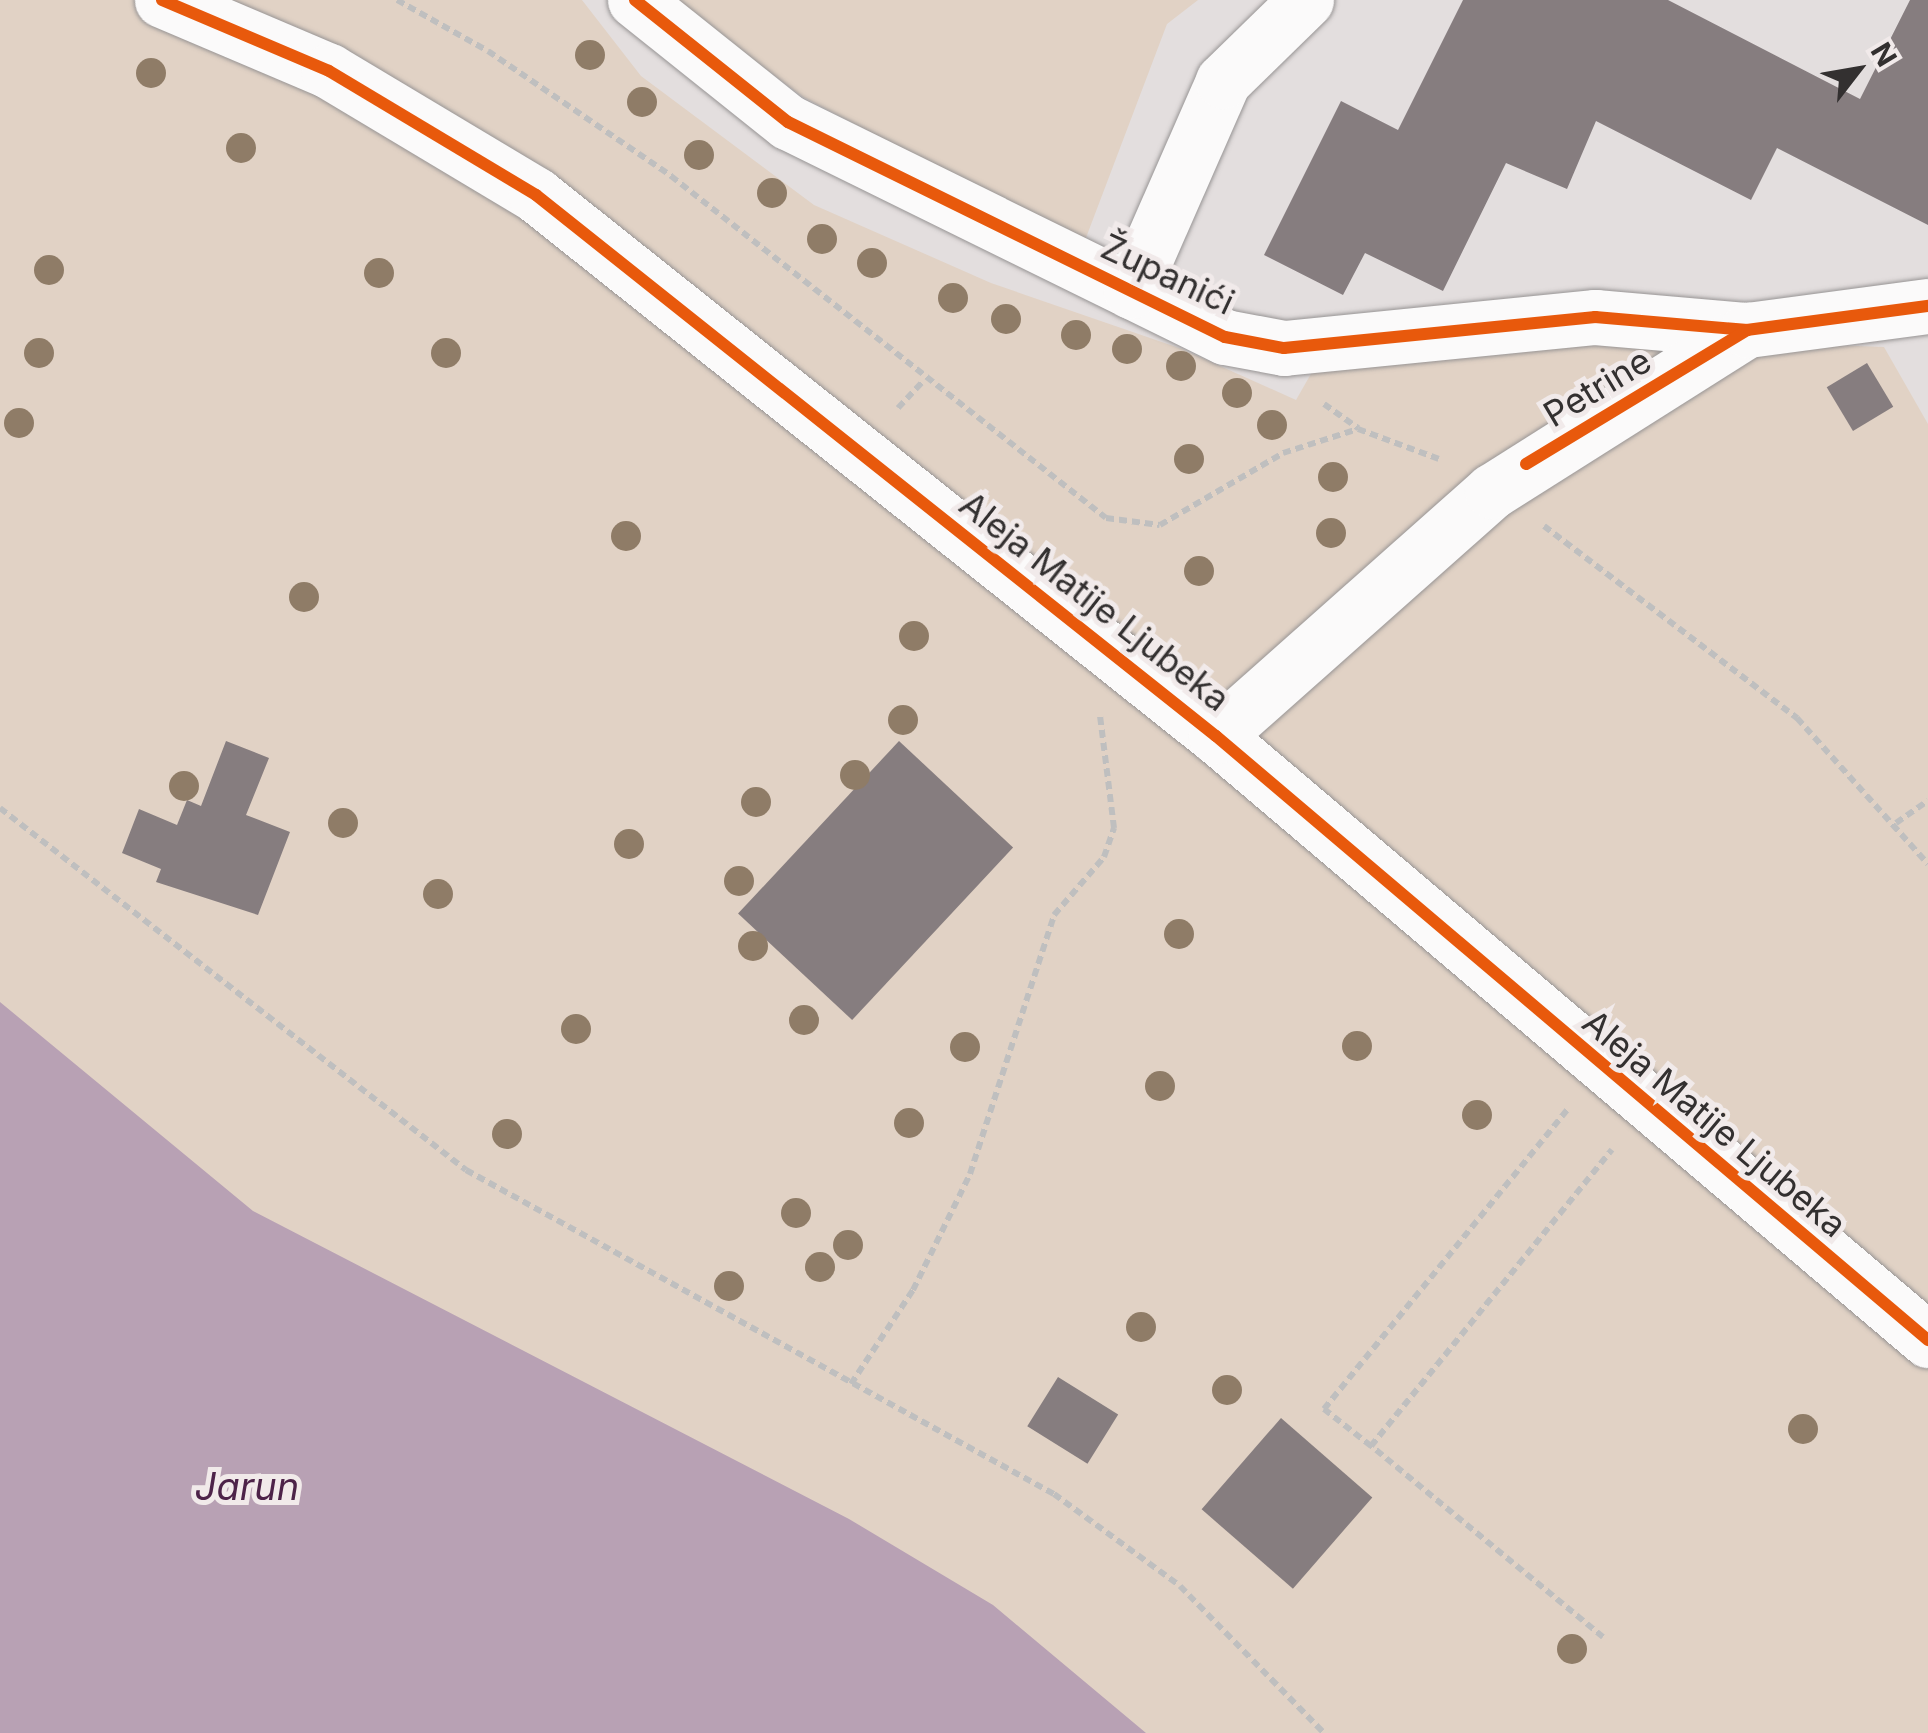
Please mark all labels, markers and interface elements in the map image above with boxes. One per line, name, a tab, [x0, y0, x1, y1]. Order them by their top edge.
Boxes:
north arrow	[1808, 20, 1908, 120]
text: N	[1864, 37, 1904, 72]
street label: Županići	[1095, 225, 1241, 323]
street label: Petrine	[1536, 339, 1658, 435]
street label: Aleja Matije Ljubeka	[952, 483, 1238, 719]
street label: Aleja Matije Ljubeka	[1575, 1001, 1855, 1245]
water label: Jarun	[195, 1464, 299, 1510]

